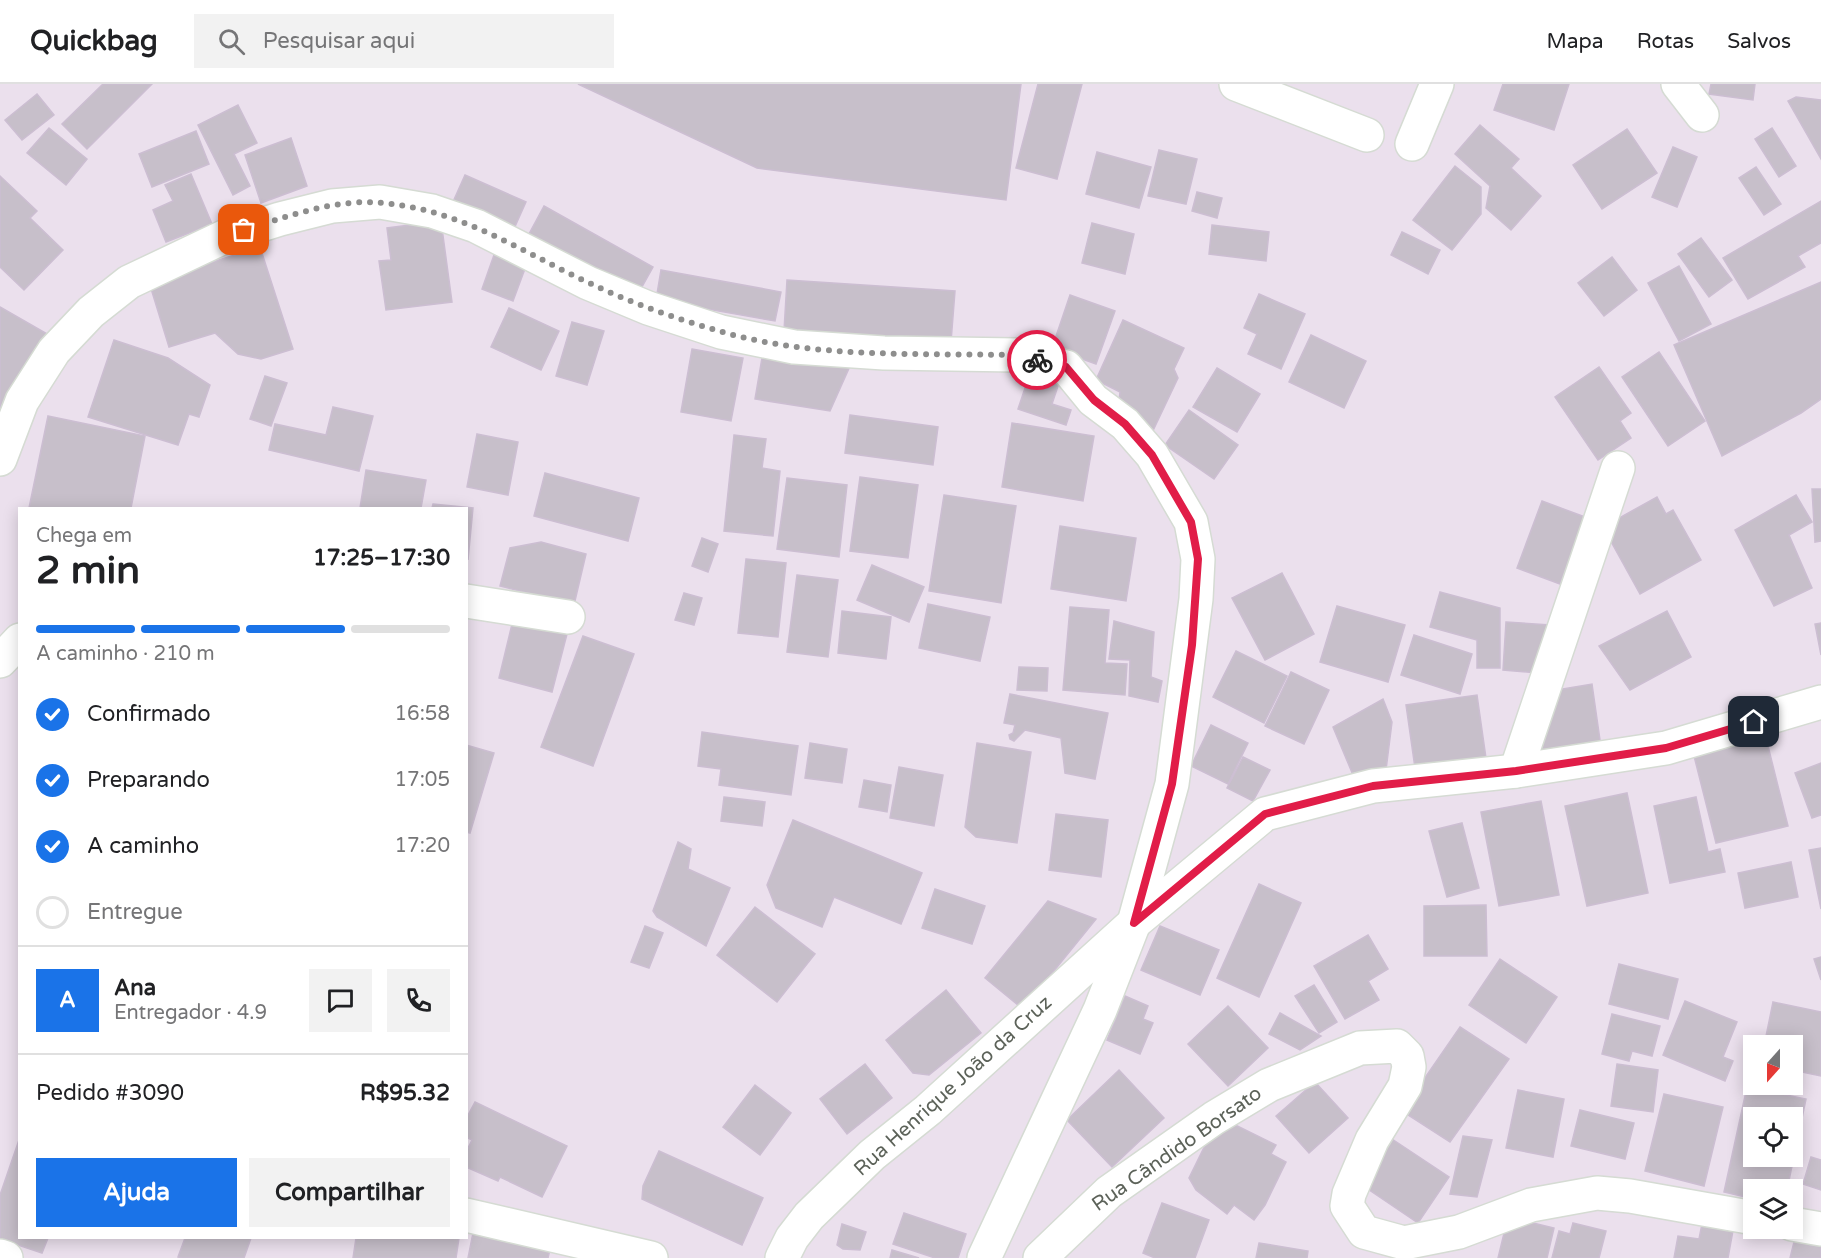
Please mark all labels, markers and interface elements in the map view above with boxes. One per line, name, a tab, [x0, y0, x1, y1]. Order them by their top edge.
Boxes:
search box	[194, 14, 614, 68]
text: Quickbag	[30, 24, 158, 58]
icon: search	[215, 25, 248, 58]
text: Pesquisar aqui	[263, 28, 415, 54]
text: Mapa	[1546, 29, 1604, 54]
text: Rotas	[1637, 29, 1694, 54]
text: Salvos	[1727, 29, 1791, 54]
pin	[218, 204, 269, 255]
icon: bag	[227, 213, 260, 246]
courier	[1007, 330, 1067, 390]
icon: bike	[1021, 344, 1054, 377]
text: Chega em	[36, 524, 132, 548]
text: 17:25–17:30	[313, 545, 450, 571]
text: 2 min	[36, 547, 140, 594]
text: A caminho · 210 m	[36, 642, 215, 666]
pin	[1728, 696, 1779, 747]
icon: check	[36, 698, 69, 731]
text: Confirmado	[87, 701, 211, 727]
text: 16:58	[395, 702, 450, 726]
icon: home	[1737, 705, 1770, 738]
icon: check	[36, 764, 69, 797]
text: Preparando	[87, 767, 210, 793]
text: 17:05	[395, 768, 450, 792]
icon: check	[36, 830, 69, 863]
text: A caminho	[87, 833, 199, 859]
text: 17:20	[395, 834, 450, 858]
text: Entregue	[87, 899, 183, 925]
button: chat	[309, 969, 372, 1032]
button: phone	[387, 969, 450, 1032]
text: Ana	[114, 975, 156, 1001]
text: A	[59, 987, 76, 1013]
street label: Rua Henrique João da Cruz	[849, 991, 1057, 1181]
text: Entregador · 4.9	[114, 1001, 267, 1025]
north arrow	[1743, 1035, 1803, 1095]
map controls	[1743, 1035, 1803, 1239]
text: Pedido #3090	[36, 1080, 184, 1106]
text: R$95.32	[360, 1080, 450, 1106]
street label: Rua Cândido Borsato	[1088, 1081, 1266, 1217]
button: locate	[1743, 1107, 1803, 1167]
button: Ajuda	[36, 1158, 237, 1227]
button: Compartilhar	[249, 1158, 450, 1227]
button: layers	[1743, 1179, 1803, 1239]

